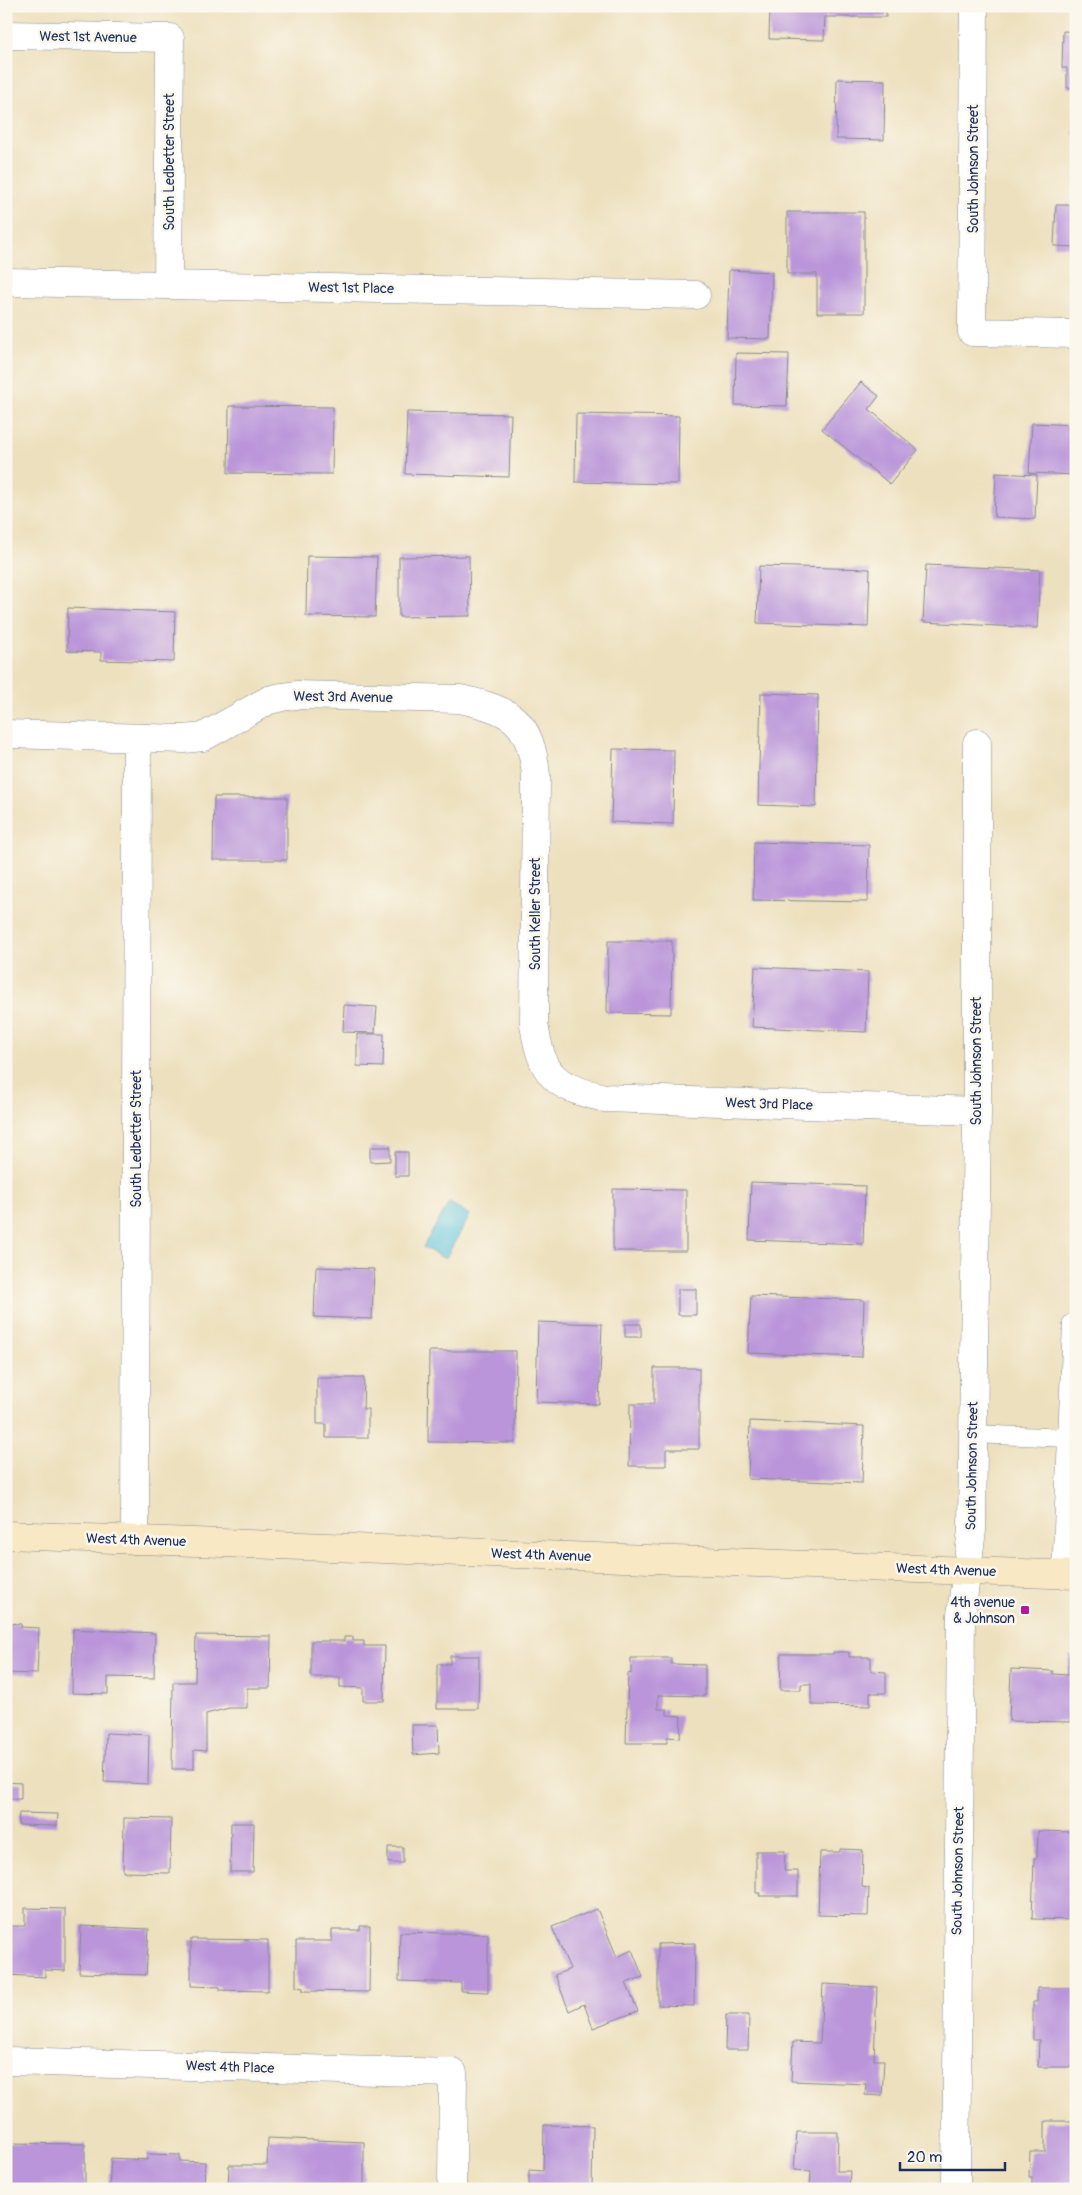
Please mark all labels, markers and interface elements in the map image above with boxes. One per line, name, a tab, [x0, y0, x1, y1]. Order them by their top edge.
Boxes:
street label: West 1st Avenue	[39, 28, 137, 46]
street label: South Ledbetter Street	[161, 93, 178, 231]
street label: South Johnson Street	[965, 104, 982, 233]
street label: West 1st Place	[308, 279, 394, 297]
street label: West 3rd Avenue	[293, 688, 393, 706]
street label: South Keller Street	[527, 857, 544, 970]
street label: South Johnson Street	[968, 996, 985, 1125]
street label: South Ledbetter Street	[128, 1070, 145, 1208]
street label: West 3rd Place	[725, 1094, 813, 1114]
street label: South Johnson Street	[962, 1401, 982, 1531]
street label: West 4th Avenue	[86, 1530, 186, 1550]
street label: West 4th Avenue	[491, 1545, 591, 1565]
street label: West 4th Avenue	[896, 1560, 996, 1580]
place label: 4th avenue & Johnson	[950, 1594, 1015, 1627]
marker: 4th avenue & Johnson	[1019, 1604, 1031, 1616]
street label: South Johnson Street	[948, 1806, 968, 1936]
street label: West 4th Place	[185, 2057, 275, 2077]
scale bar	[900, 2140, 1004, 2172]
text: 20 m	[907, 2148, 942, 2167]

